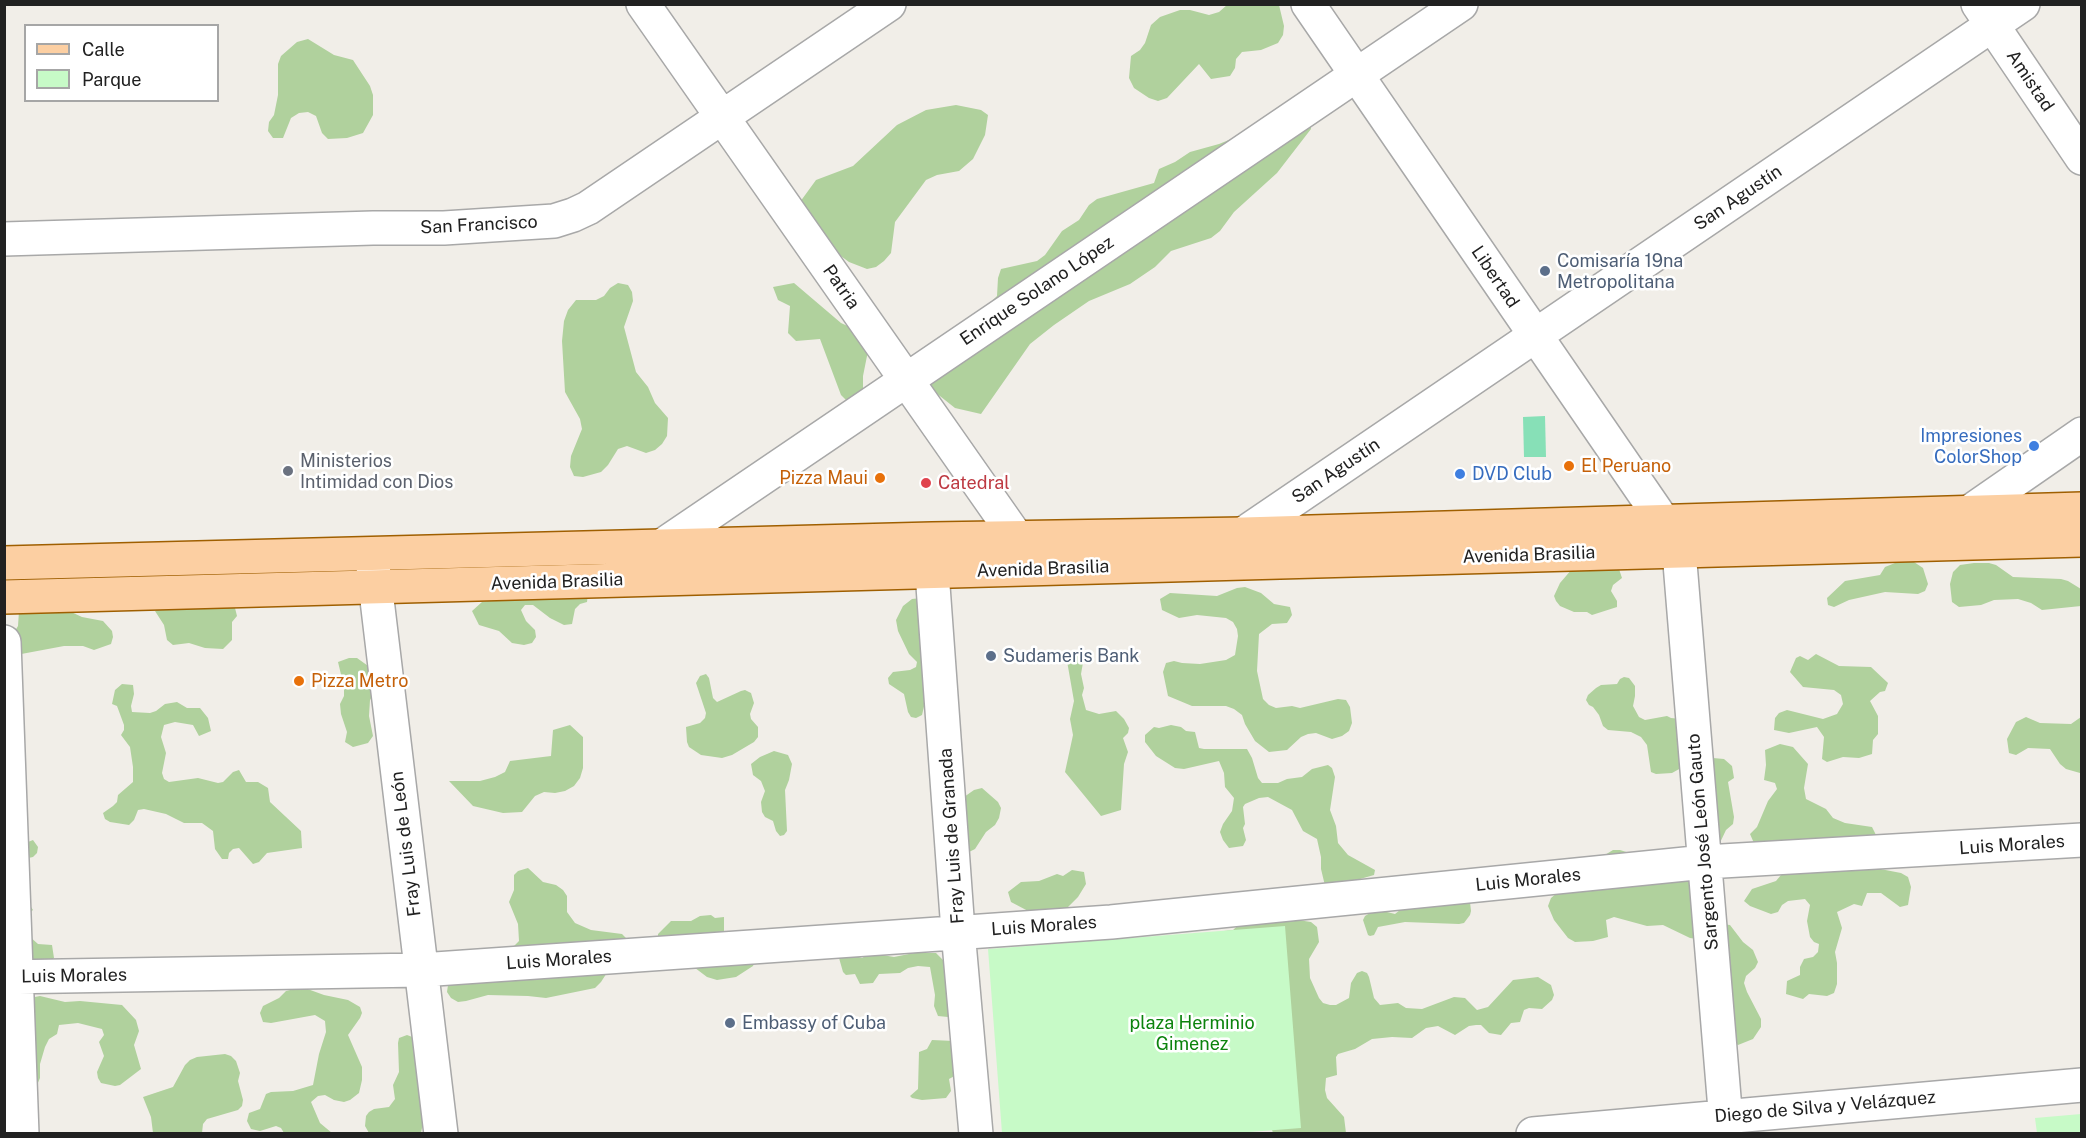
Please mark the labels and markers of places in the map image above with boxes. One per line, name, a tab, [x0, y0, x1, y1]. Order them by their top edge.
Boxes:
place label: Comisaría 19na Metropolitana	[1557, 250, 1683, 292]
marker: Comisaría 19na Metropolitana	[1538, 264, 1552, 278]
place label: Impresiones ColorShop	[1920, 425, 2022, 468]
marker: Impresiones ColorShop	[2027, 439, 2041, 453]
place label: Ministerios Intimidad con Dios	[300, 450, 453, 492]
place label: El Peruano	[1581, 455, 1671, 477]
marker: El Peruano	[1562, 459, 1576, 473]
place label: DVD Club	[1472, 463, 1552, 485]
marker: Ministerios Intimidad con Dios	[281, 464, 295, 478]
place label: Pizza Maui	[779, 467, 868, 489]
marker: DVD Club	[1453, 467, 1467, 481]
marker: Pizza Maui	[873, 471, 887, 485]
place label: Catedral	[938, 472, 1010, 494]
marker: Catedral	[919, 476, 933, 490]
place label: Sudameris Bank	[1003, 645, 1139, 667]
marker: Sudameris Bank	[984, 649, 998, 663]
place label: Pizza Metro	[311, 670, 408, 692]
marker: Pizza Metro	[292, 674, 306, 688]
place label: Embassy of Cuba	[742, 1012, 886, 1034]
marker: Embassy of Cuba	[723, 1016, 737, 1030]

